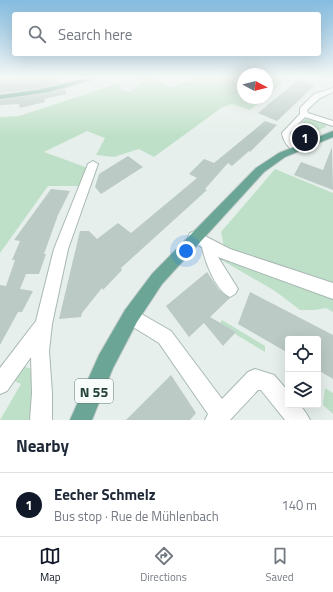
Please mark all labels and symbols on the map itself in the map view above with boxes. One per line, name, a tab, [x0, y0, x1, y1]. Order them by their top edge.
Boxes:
north arrow	[237, 68, 273, 104]
pin: 1	[292, 123, 318, 153]
your location	[176, 241, 196, 261]
road number: N 55	[75, 379, 113, 403]

